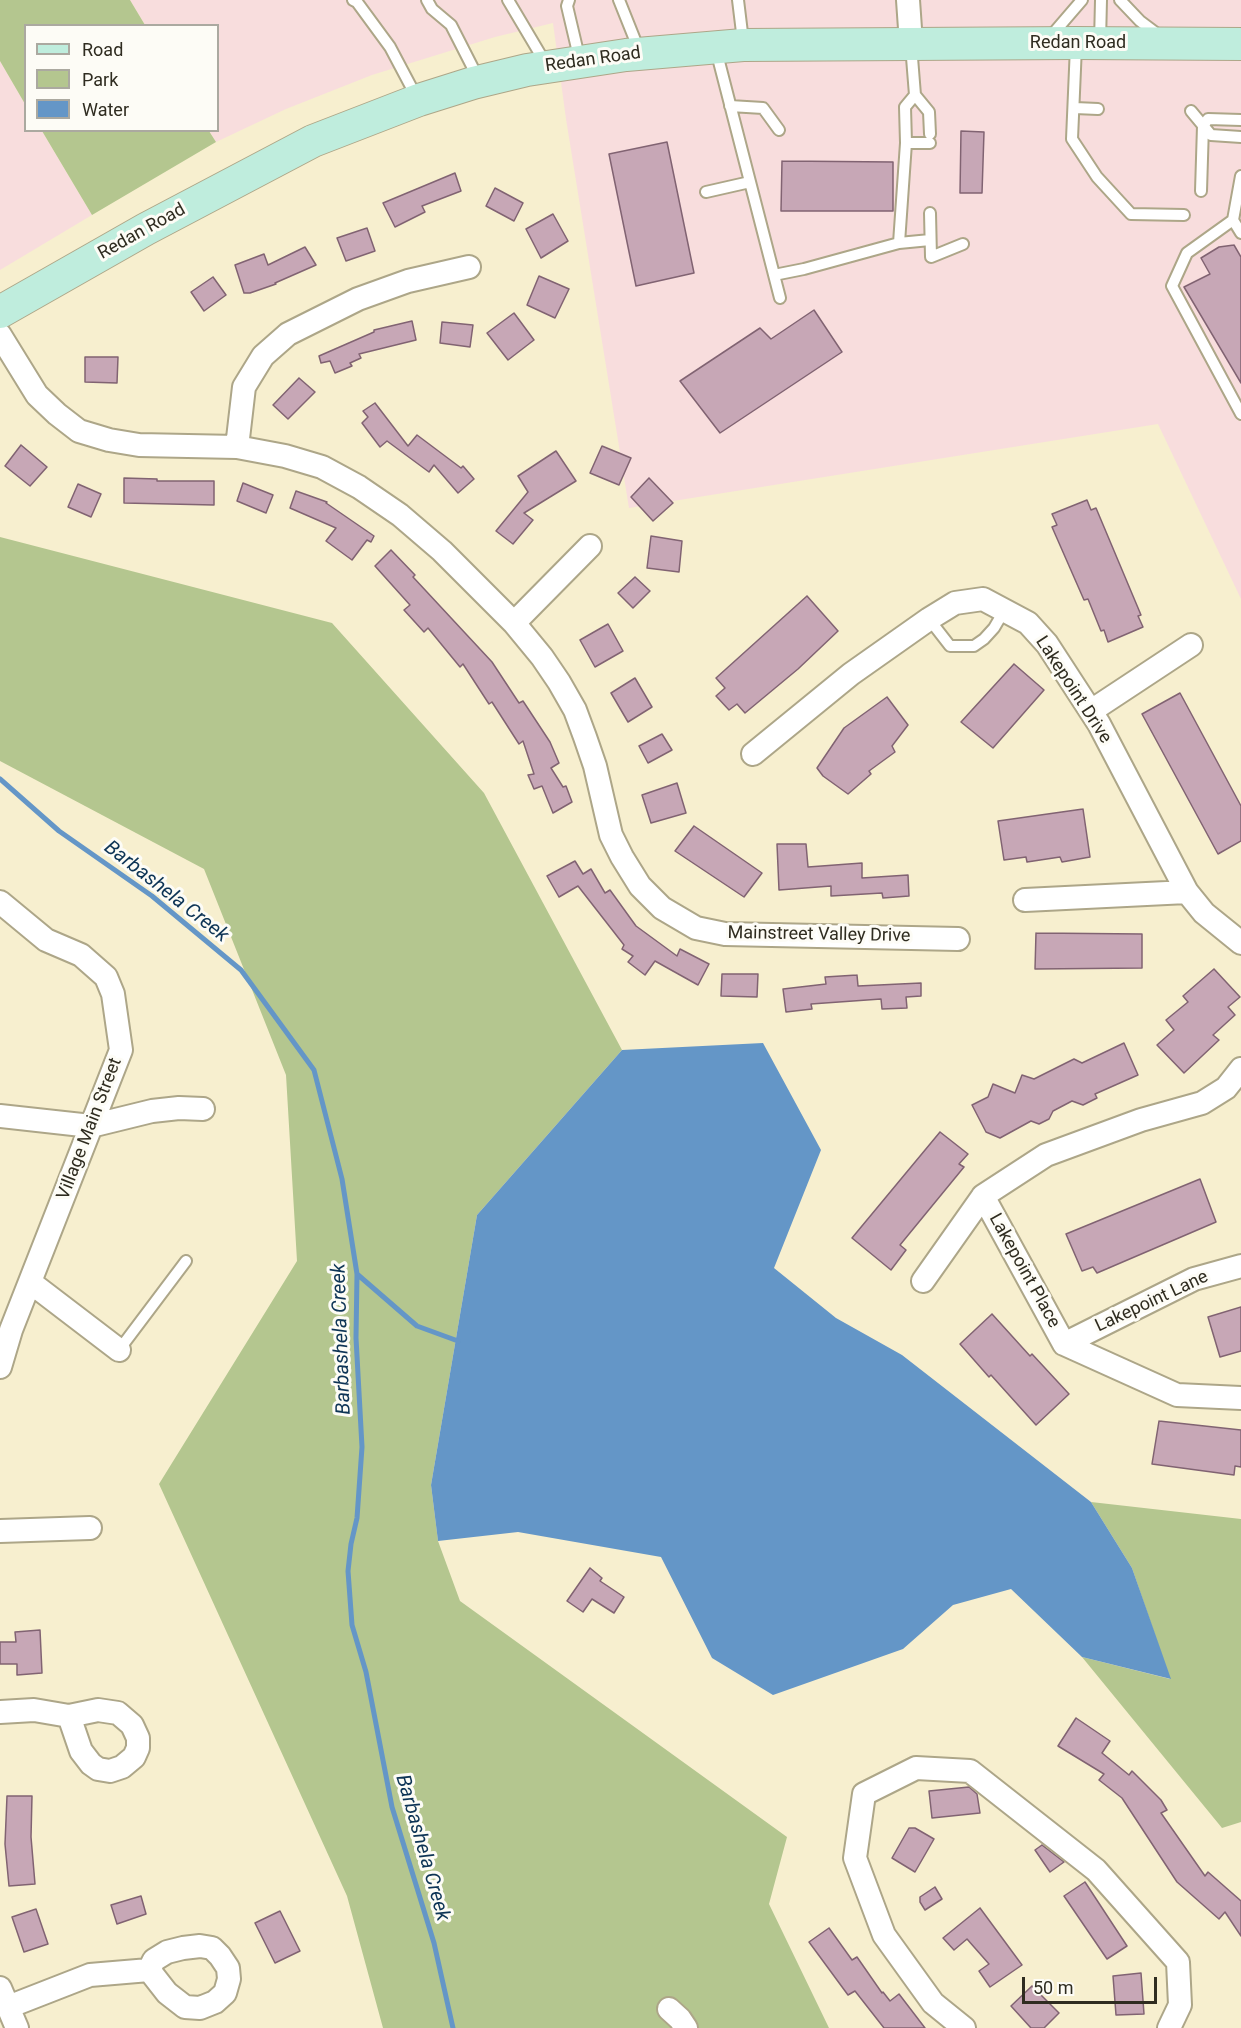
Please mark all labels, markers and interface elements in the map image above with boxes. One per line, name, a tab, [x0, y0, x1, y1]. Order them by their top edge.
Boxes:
legend	[24, 24, 219, 132]
street label: Redan Road	[1030, 32, 1126, 54]
text: Road	[82, 39, 123, 60]
street label: Redan Road	[544, 43, 642, 77]
text: Park	[82, 69, 118, 90]
text: Water	[82, 99, 129, 120]
street label: Redan Road	[95, 199, 189, 265]
street label: Lakepoint Drive	[1030, 632, 1116, 748]
water label: Barbashela Creek	[99, 836, 233, 948]
street label: Mainstreet Valley Drive	[727, 923, 911, 947]
street label: Village Main Street	[53, 1055, 127, 1203]
street label: Lakepoint Place	[984, 1210, 1064, 1332]
water label: Barbashela Creek	[327, 1263, 357, 1415]
street label: Lakepoint Lane	[1092, 1266, 1212, 1338]
water label: Barbashela Creek	[390, 1772, 454, 1924]
scale bar	[1025, 1965, 1160, 2003]
text: 50 m	[1033, 1977, 1073, 1998]

